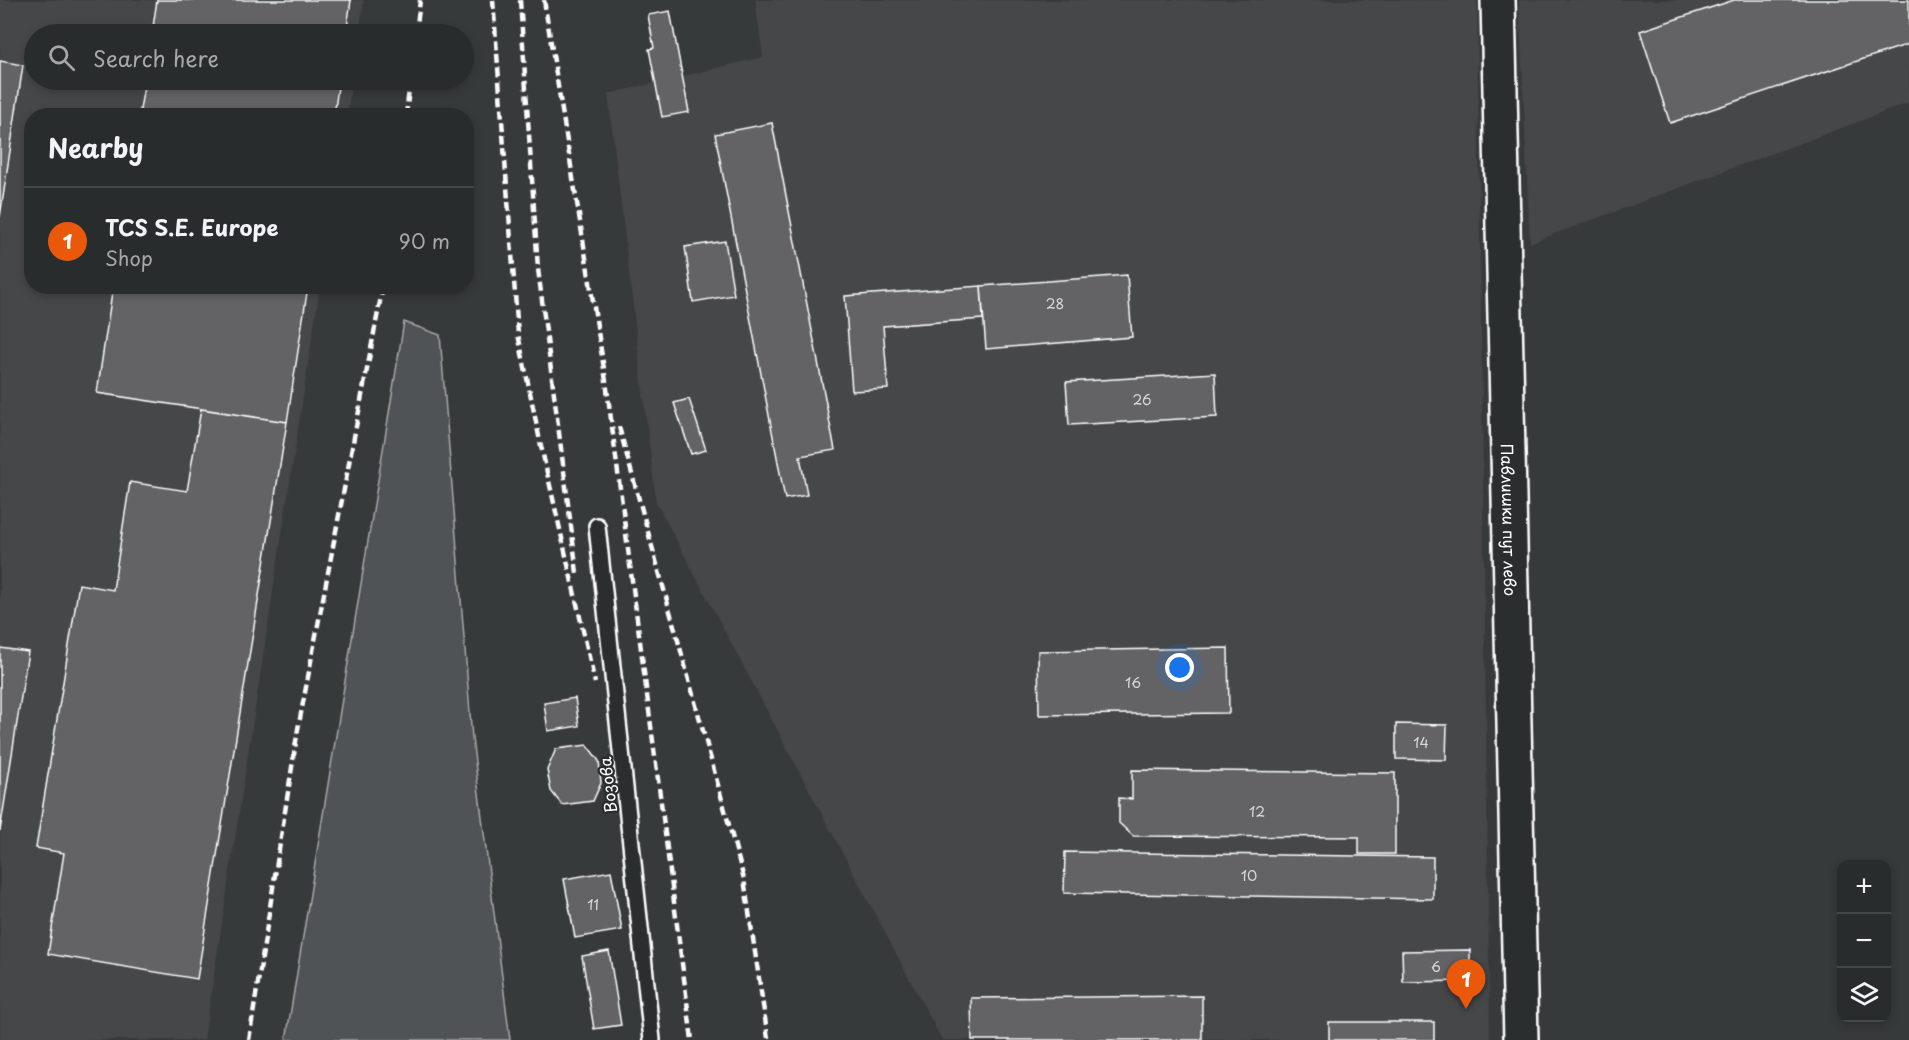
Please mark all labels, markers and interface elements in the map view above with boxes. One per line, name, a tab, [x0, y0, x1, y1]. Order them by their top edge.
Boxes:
search box	[24, 24, 474, 90]
icon: search	[45, 41, 78, 74]
text: Search here	[93, 41, 219, 74]
text: Nearby	[48, 128, 143, 167]
text: TCS S.E. Europe	[105, 210, 278, 243]
text: 1	[63, 226, 72, 256]
text: 90 m	[399, 226, 450, 256]
text: Shop	[105, 243, 153, 273]
house number: 28	[1046, 293, 1064, 314]
house number: 26	[1132, 389, 1152, 410]
street label: Павлишки пут лево	[1496, 443, 1523, 596]
your location	[1165, 653, 1194, 682]
house number: 16	[1125, 672, 1141, 693]
house number: 14	[1413, 732, 1429, 753]
street label: Возова	[592, 756, 622, 814]
house number: 12	[1249, 801, 1265, 822]
map controls	[1837, 860, 1891, 1022]
button: +	[1837, 860, 1891, 914]
house number: 10	[1241, 865, 1257, 886]
house number: 11	[587, 894, 599, 915]
button: −	[1837, 914, 1891, 968]
house number: 6	[1431, 956, 1441, 977]
pin: 1	[1446, 960, 1486, 1009]
button: layers	[1837, 968, 1891, 1022]

